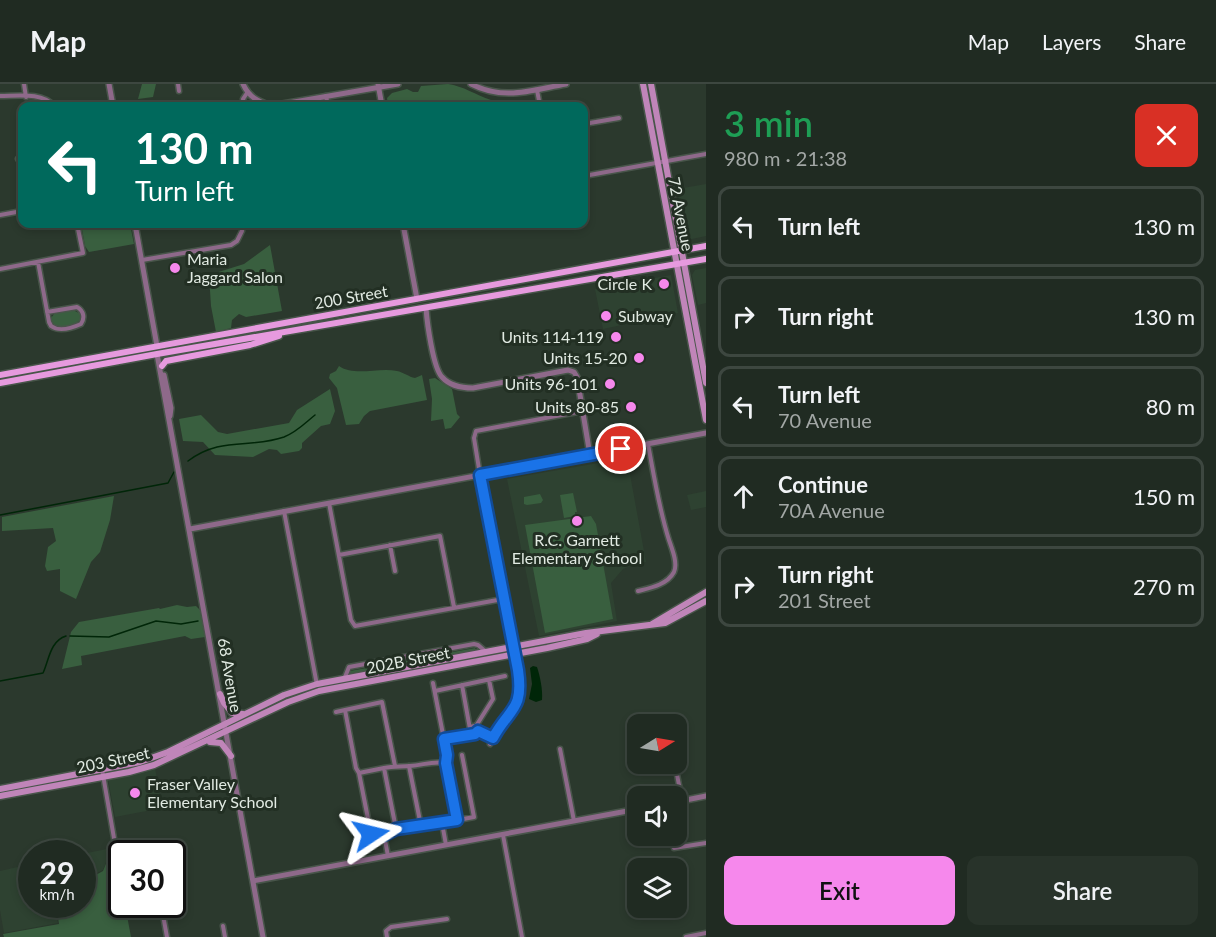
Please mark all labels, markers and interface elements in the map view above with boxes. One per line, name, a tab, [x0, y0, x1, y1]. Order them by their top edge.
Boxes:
text: Map	[30, 24, 86, 58]
text: Map	[968, 29, 1009, 54]
text: Layers	[1042, 29, 1101, 54]
text: Share	[1134, 29, 1186, 54]
text: 3 min	[724, 101, 813, 145]
button: close	[1135, 104, 1198, 167]
text: 130 m	[135, 123, 253, 173]
icon: left	[36, 126, 114, 204]
text: 980 m · 21:38	[724, 146, 847, 170]
text: Turn left	[135, 174, 234, 207]
street label: 72 Avenue	[665, 175, 698, 253]
icon: left	[727, 210, 760, 243]
text: Turn left	[778, 213, 860, 240]
text: 130 m	[1133, 213, 1195, 240]
place label: Maria Jaggard Salon	[187, 249, 283, 286]
marker: Maria Jaggard Salon	[168, 261, 182, 275]
place label: Circle K	[597, 274, 652, 293]
marker: Circle K	[657, 277, 671, 291]
street label: 200 Street	[313, 281, 389, 312]
icon: right	[727, 300, 760, 333]
text: Turn right	[778, 303, 873, 330]
text: 130 m	[1133, 303, 1195, 330]
place label: Subway	[618, 306, 674, 325]
marker: Subway	[599, 309, 613, 323]
place label: Units 114-119	[501, 327, 604, 346]
marker: Units 114-119	[609, 330, 623, 344]
place label: Units 15-20	[543, 348, 627, 367]
marker: Units 15-20	[632, 351, 646, 365]
place label: Units 96-101	[505, 374, 598, 393]
marker: Units 96-101	[603, 377, 617, 391]
text: Turn left	[778, 381, 860, 408]
icon: left	[727, 390, 760, 423]
text: 80 m	[1146, 393, 1195, 420]
place label: Units 80-85	[535, 397, 619, 416]
marker: Units 80-85	[624, 400, 638, 414]
text: 70 Avenue	[778, 408, 872, 432]
pin	[595, 423, 646, 474]
icon: arrive	[604, 432, 637, 465]
text: Continue	[778, 471, 868, 498]
icon: ahead	[727, 480, 760, 513]
text: 150 m	[1133, 483, 1195, 510]
text: 70A Avenue	[778, 498, 885, 522]
marker: R.C. Garnett Elementary School	[570, 514, 584, 528]
place label: R.C. Garnett Elementary School	[512, 530, 642, 567]
text: Turn right	[778, 561, 873, 588]
icon: right	[727, 570, 760, 603]
text: 270 m	[1133, 573, 1195, 600]
text: 201 Street	[778, 588, 871, 612]
street label: 68 Avenue	[215, 636, 246, 714]
street label: 202B Street	[365, 642, 451, 677]
north arrow	[627, 714, 687, 774]
map controls	[627, 714, 687, 918]
street label: 203 Street	[75, 742, 151, 777]
place label: Fraser Valley Elementary School	[147, 774, 277, 811]
marker: Fraser Valley Elementary School	[128, 786, 142, 800]
button: sound	[627, 786, 687, 846]
position arrow	[339, 802, 403, 866]
speed limit sign: 30	[108, 840, 186, 918]
text: 29	[40, 854, 74, 890]
button: Exit	[724, 856, 955, 925]
button: Share	[967, 856, 1198, 925]
button: layers	[627, 858, 687, 918]
text: km/h	[39, 885, 75, 903]

